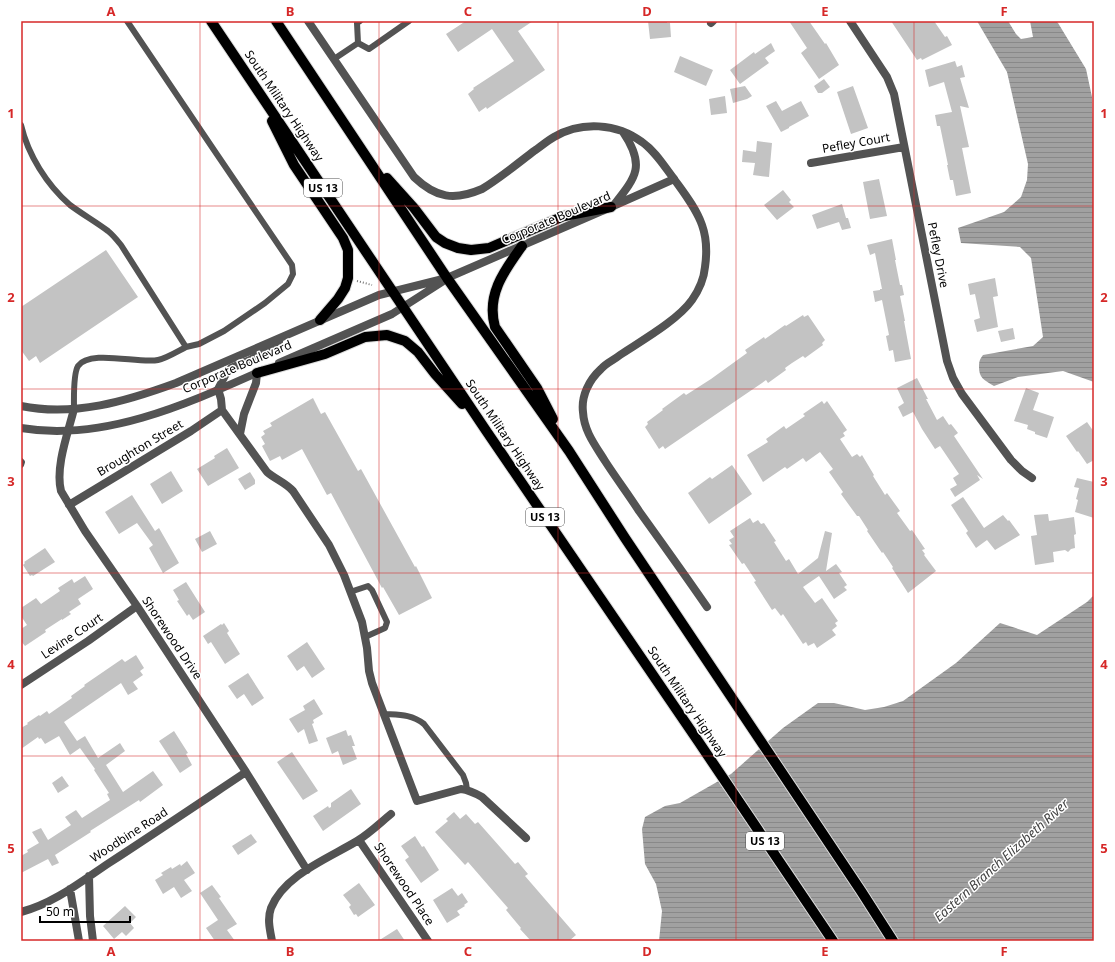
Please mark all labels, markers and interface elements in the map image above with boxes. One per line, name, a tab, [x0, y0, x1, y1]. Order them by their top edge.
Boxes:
text: A	[107, 2, 116, 20]
text: B	[286, 2, 294, 20]
text: C	[464, 2, 472, 20]
text: D	[642, 2, 652, 20]
text: E	[821, 2, 829, 20]
text: F	[1000, 2, 1008, 20]
street label: South Military Highway	[241, 47, 328, 165]
text: 1	[7, 104, 15, 122]
text: 1	[1100, 104, 1108, 122]
street label: Pefley Court	[821, 128, 892, 157]
road number: US 13	[304, 179, 342, 197]
street label: Corporate Boulevard	[499, 187, 613, 248]
street label: Pefley Drive	[924, 221, 953, 289]
text: 2	[7, 288, 15, 306]
text: 2	[1100, 288, 1108, 306]
street label: Corporate Boulevard	[180, 336, 294, 397]
street label: South Military Highway	[462, 376, 549, 494]
street label: Broughton Street	[94, 415, 187, 480]
text: 3	[7, 472, 15, 490]
text: 3	[1100, 472, 1108, 490]
road number: US 13	[526, 508, 564, 526]
street label: Shorewood Drive	[138, 593, 207, 683]
street label: Levine Court	[38, 608, 106, 662]
street label: South Military Highway	[644, 643, 731, 761]
text: 4	[7, 655, 15, 673]
text: 4	[1100, 655, 1108, 673]
water label: Eastern Branch Elizabeth River	[930, 794, 1073, 925]
street label: Woodbine Road	[87, 803, 171, 866]
road number: US 13	[746, 832, 784, 850]
text: 5	[7, 839, 15, 857]
street label: Shorewood Place	[370, 839, 439, 929]
text: 5	[1100, 839, 1108, 857]
scale bar	[40, 898, 130, 924]
text: 50 m	[46, 903, 74, 920]
text: A	[107, 942, 116, 960]
text: B	[286, 942, 294, 960]
text: C	[464, 942, 472, 960]
text: D	[642, 942, 652, 960]
text: E	[821, 942, 829, 960]
text: F	[1000, 942, 1008, 960]

